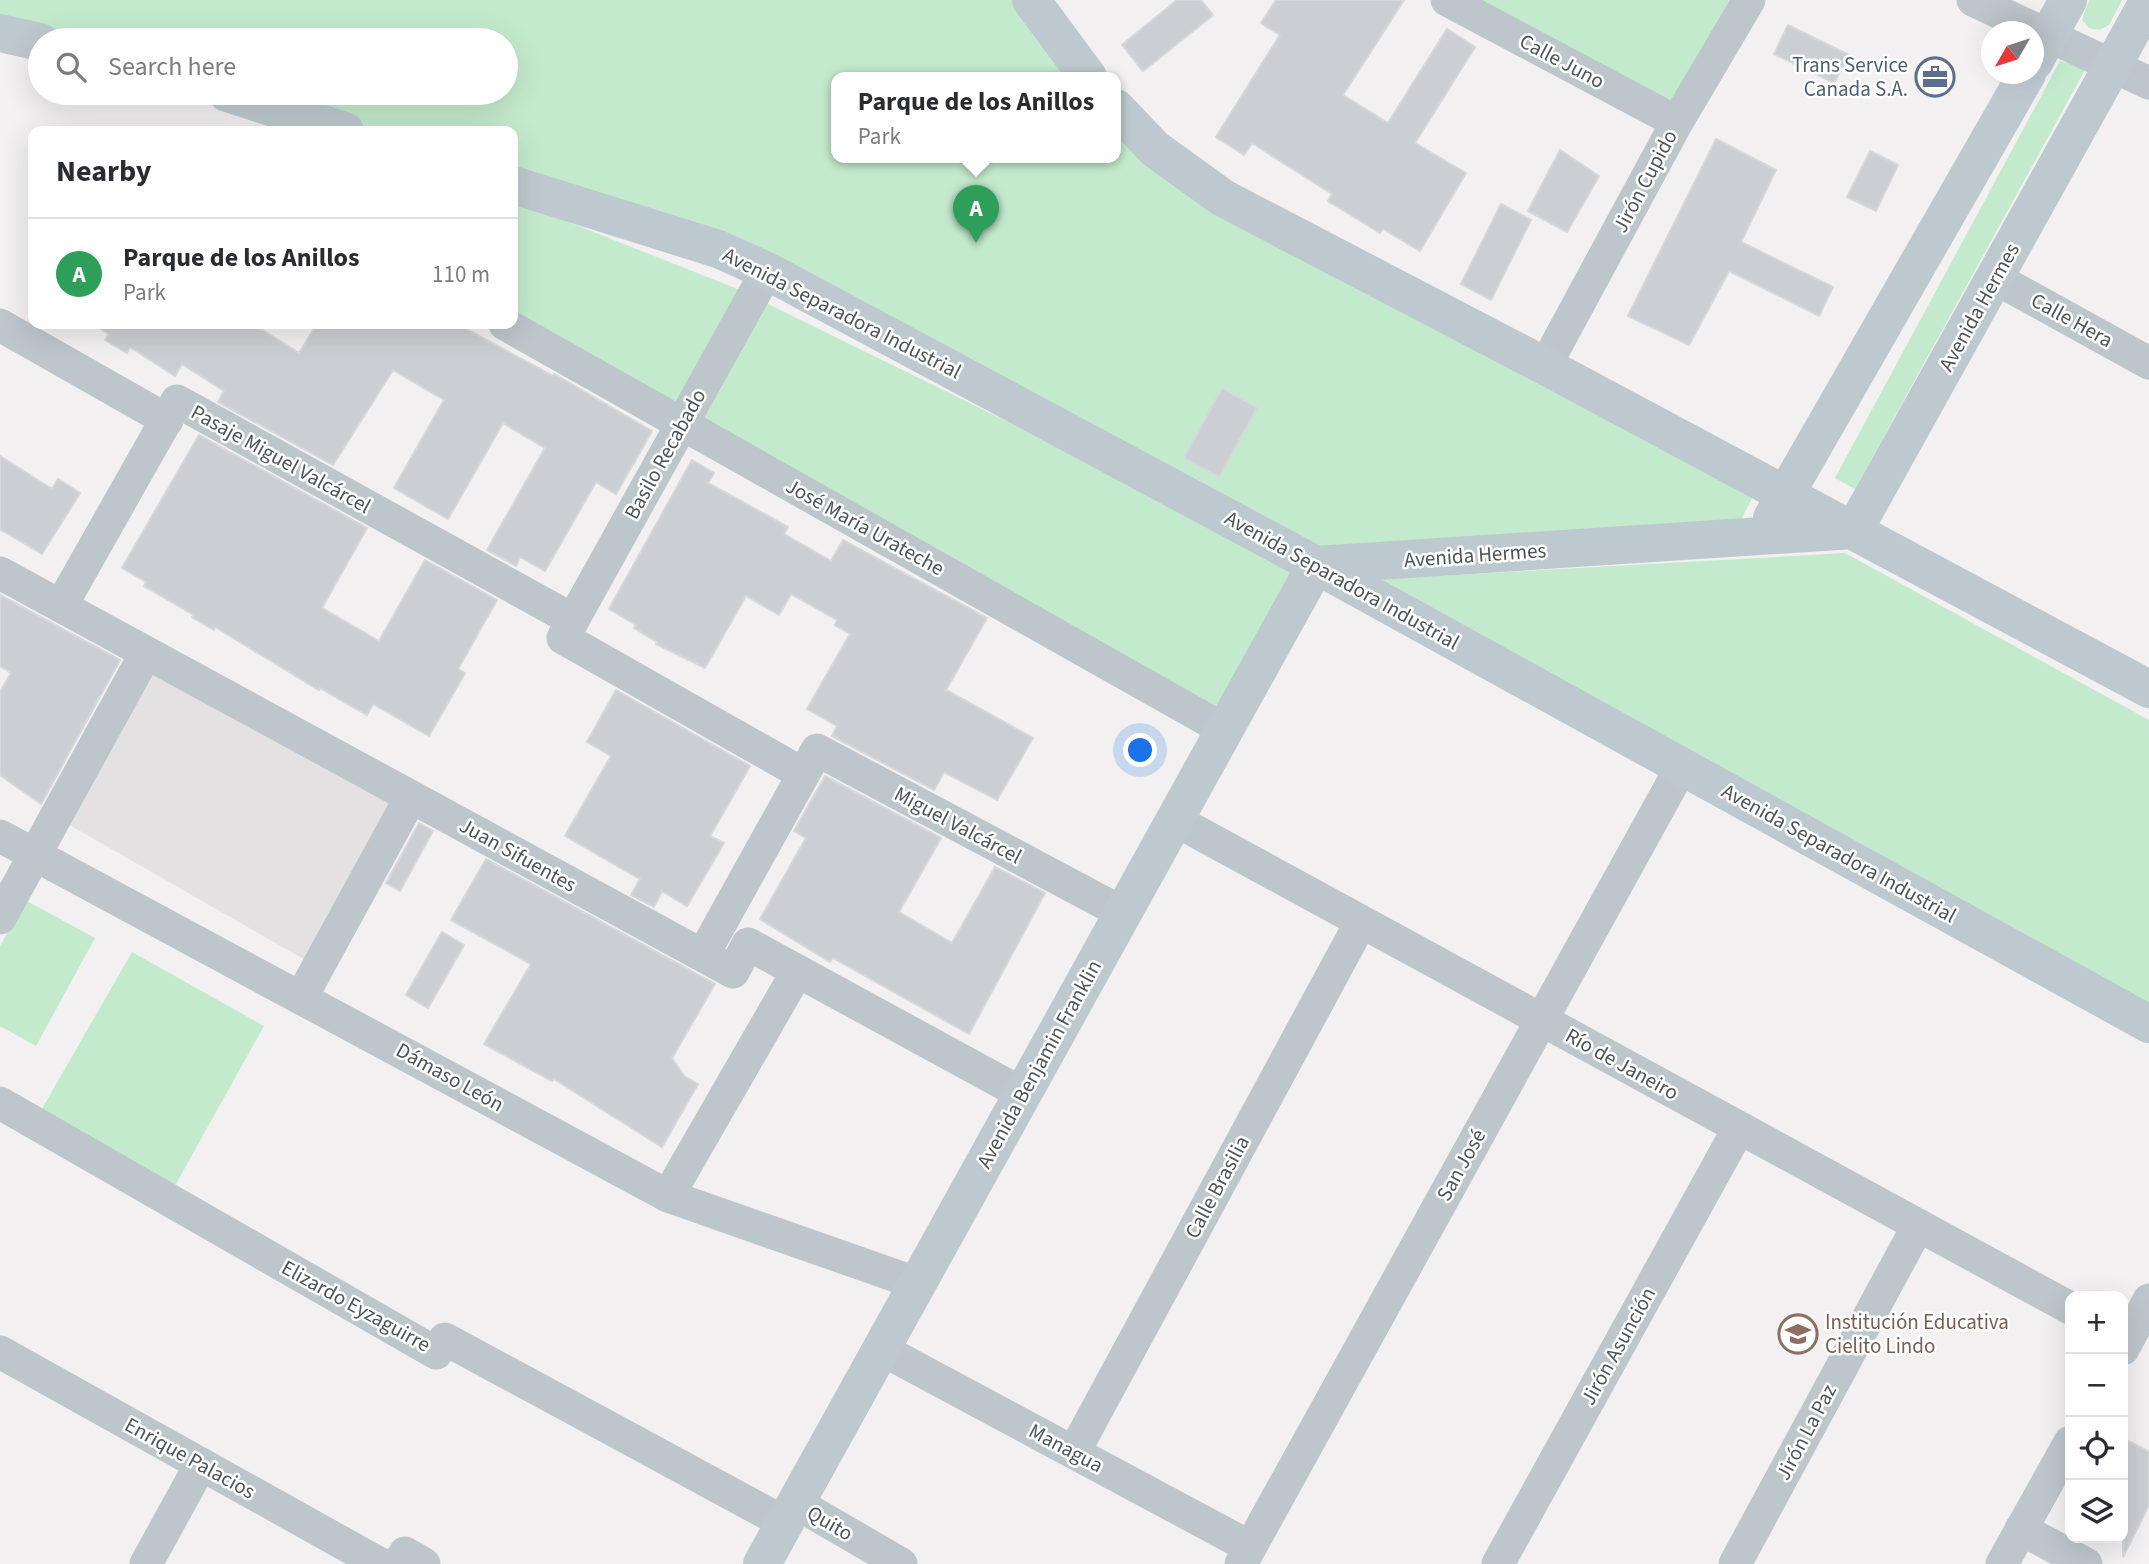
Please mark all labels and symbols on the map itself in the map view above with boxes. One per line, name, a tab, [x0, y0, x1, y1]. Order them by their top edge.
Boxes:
north arrow	[1981, 21, 2044, 84]
street label: Calle Juno	[1514, 26, 1610, 96]
place label: Trans Service Canada S.A.	[1792, 50, 1908, 104]
office icon: Trans Service Canada S.A.	[1914, 56, 1956, 98]
street label: Jirón Cupido	[1605, 124, 1685, 238]
pin: A	[953, 185, 999, 243]
street label: Avenida Hermes	[1931, 237, 2027, 377]
street label: Avenida Separadora Industrial	[718, 240, 966, 386]
street label: Calle Hera	[2026, 285, 2118, 355]
street label: Basilo Recabado	[617, 383, 713, 525]
street label: Pasaje Miguel Valcárcel	[186, 397, 376, 521]
street label: José María Urateche	[780, 471, 950, 583]
street label: Avenida Separadora Industrial	[1219, 503, 1465, 657]
street label: Avenida Hermes	[1403, 535, 1547, 575]
your location	[1123, 733, 1157, 767]
street label: Avenida Separadora Industrial	[1716, 776, 1962, 930]
street label: Miguel Valcárcel	[889, 779, 1027, 871]
street label: Juan Sifuentes	[454, 810, 582, 900]
street label: Avenida Benjamin Franklin	[969, 954, 1109, 1174]
street label: Río de Janeiro	[1560, 1021, 1684, 1107]
street label: Dámaso León	[391, 1035, 509, 1119]
street label: San José	[1429, 1124, 1493, 1206]
street label: Calle Brasilia	[1177, 1130, 1257, 1244]
street label: Elizardo Eyzaguirre	[276, 1253, 436, 1359]
street label: Jirón Asunción	[1573, 1282, 1663, 1410]
place label: Institución Educativa Cielito Lindo	[1825, 1307, 2009, 1361]
school or university icon: Institución Educativa Cielito Lindo	[1777, 1313, 1819, 1355]
street label: Jirón La Paz	[1768, 1379, 1844, 1485]
street label: Enrique Palacios	[119, 1410, 261, 1506]
street label: Managua	[1023, 1416, 1109, 1480]
street label: Quito	[801, 1498, 859, 1548]

